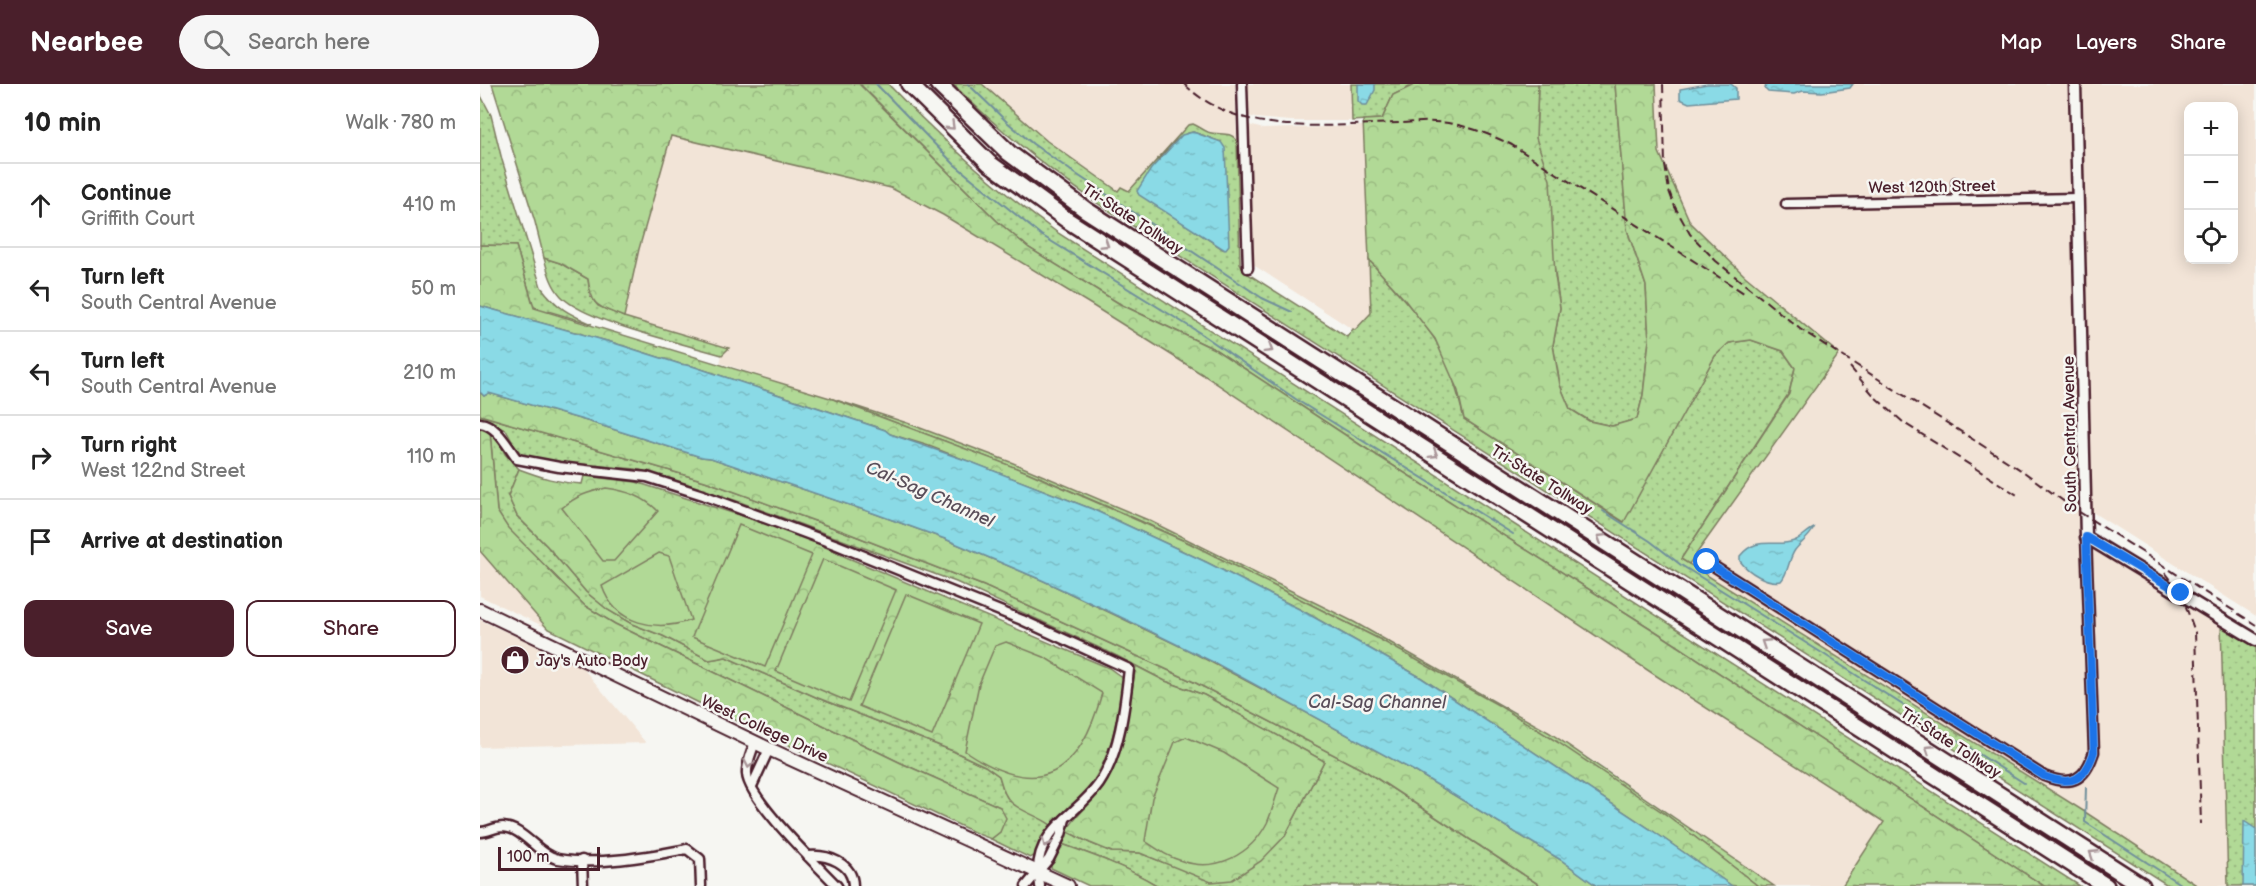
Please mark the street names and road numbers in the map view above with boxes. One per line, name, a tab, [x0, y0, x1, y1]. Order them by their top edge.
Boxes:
street label: West 120th Street	[1868, 177, 1996, 198]
street label: Tri-State Tollway	[1078, 180, 1187, 259]
street label: South Central Avenue	[2060, 355, 2081, 512]
street label: Tri-State Tollway	[1487, 441, 1596, 520]
street label: West College Drive	[698, 692, 831, 767]
street label: Tri-State Tollway	[1896, 704, 2005, 783]

